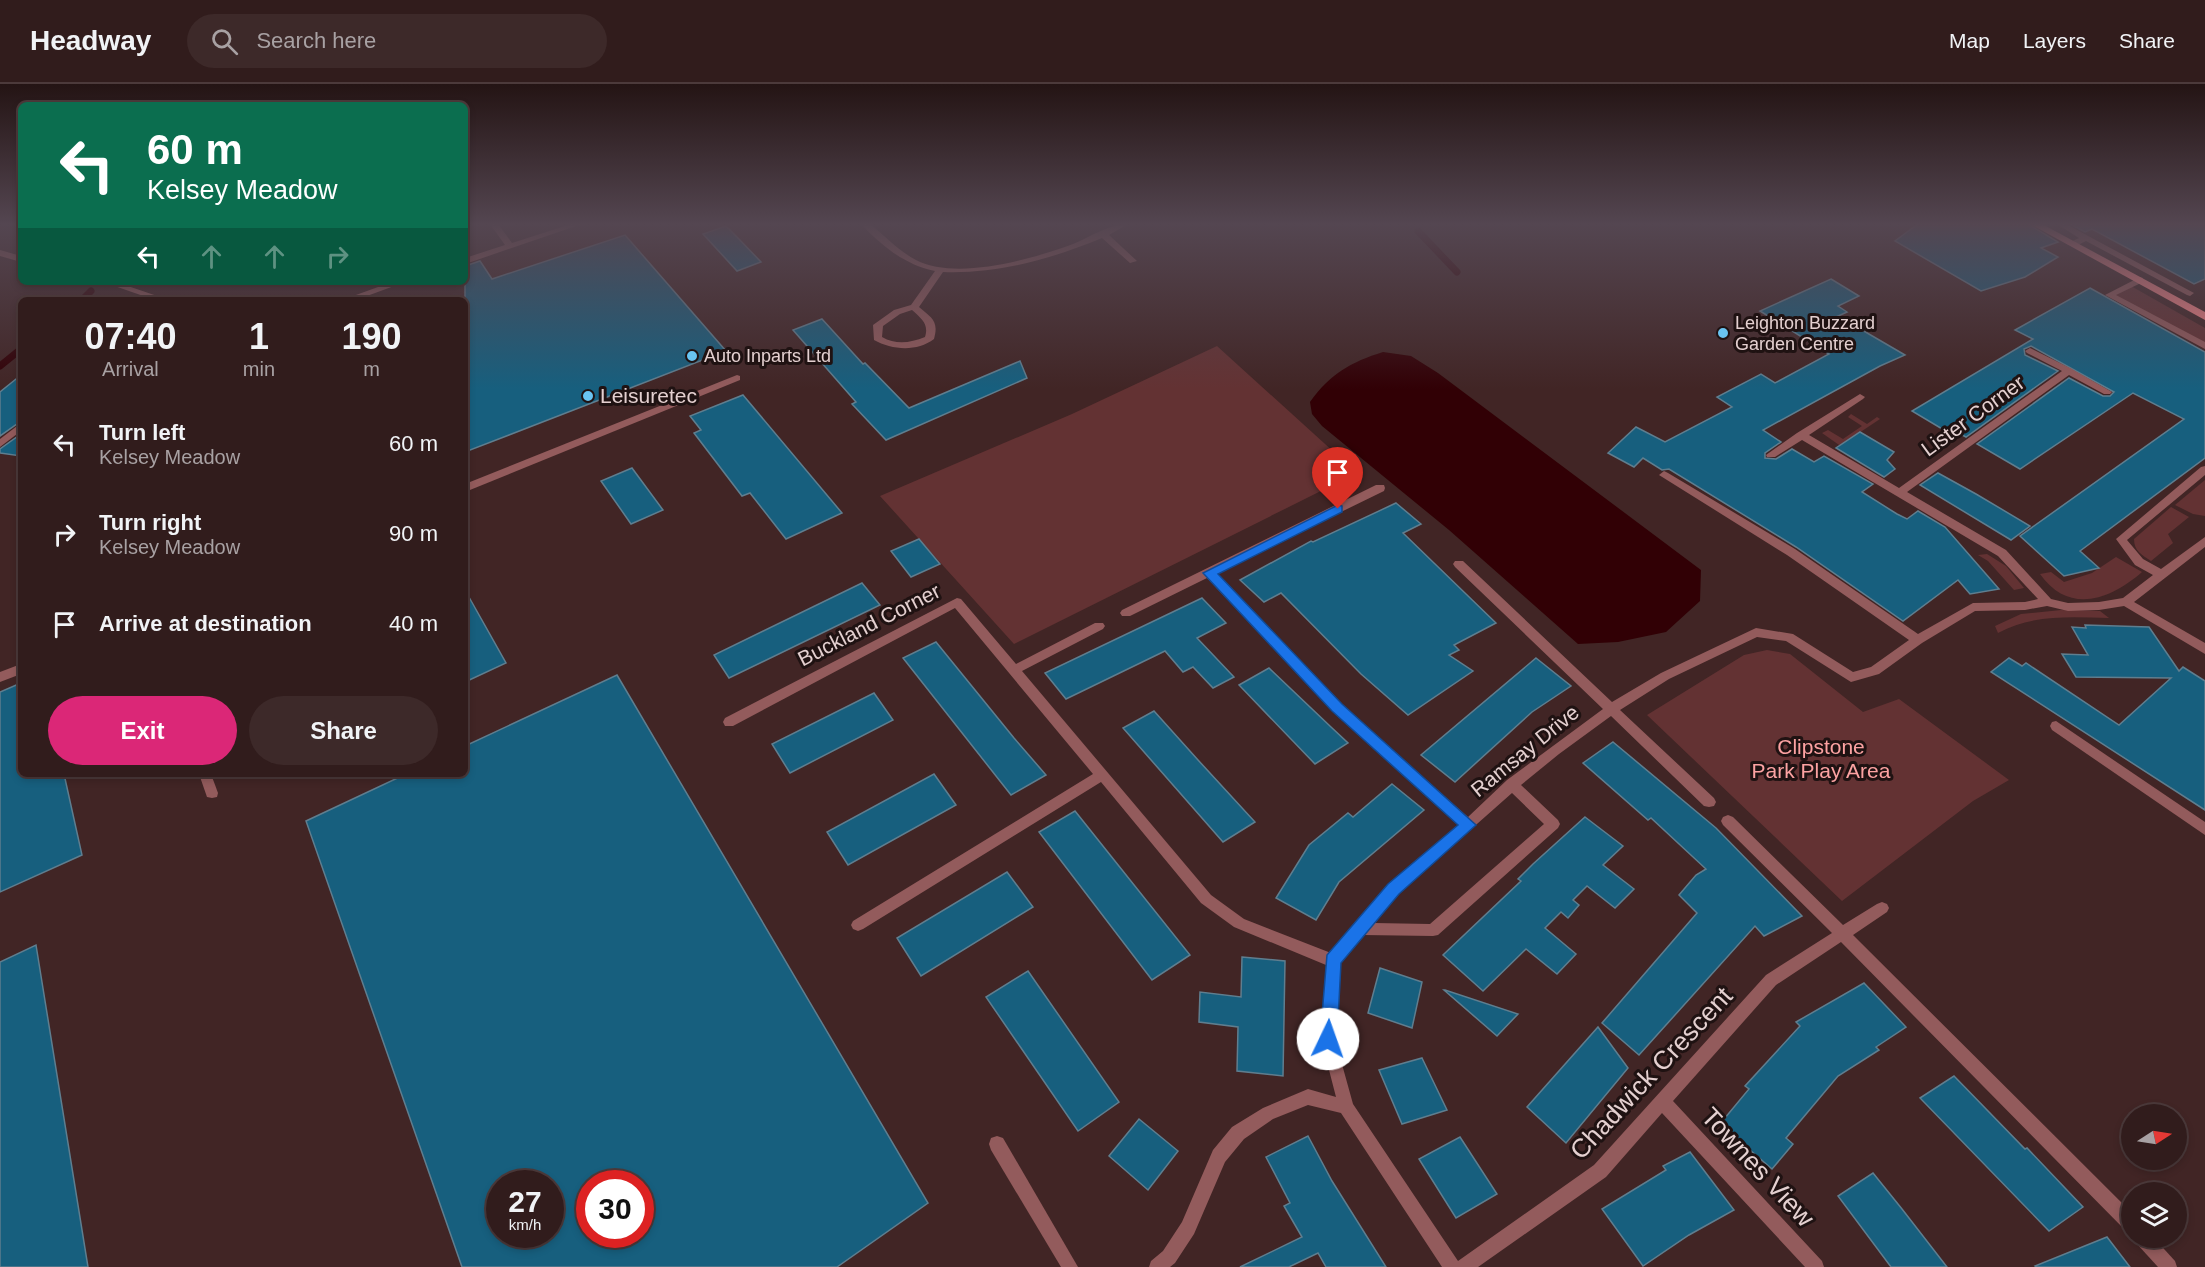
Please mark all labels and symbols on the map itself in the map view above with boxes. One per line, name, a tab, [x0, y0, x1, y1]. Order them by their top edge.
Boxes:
place label: Leighton Buzzard Garden Centre	[1735, 313, 1875, 354]
marker: Leighton Buzzard Garden Centre	[1716, 326, 1730, 340]
place label: Auto Inparts Ltd	[704, 346, 831, 366]
marker: Auto Inparts Ltd	[685, 349, 699, 363]
street label: Lister Corner	[1917, 371, 2029, 461]
place label: Leisuretec	[600, 384, 697, 407]
marker: Leisuretec	[581, 389, 595, 403]
pin	[1312, 447, 1363, 509]
street label: Buckland Corner	[794, 579, 944, 670]
street label: Ramsay Drive	[1466, 700, 1583, 801]
park label: Clipstone Park Play Area	[1752, 735, 1891, 782]
street label: Chadwick Crescent	[1564, 980, 1739, 1165]
position arrow	[1296, 1007, 1360, 1071]
street label: Townes View	[1695, 1101, 1821, 1233]
north arrow	[2121, 1104, 2187, 1170]
speed limit sign: 30	[576, 1170, 654, 1248]

